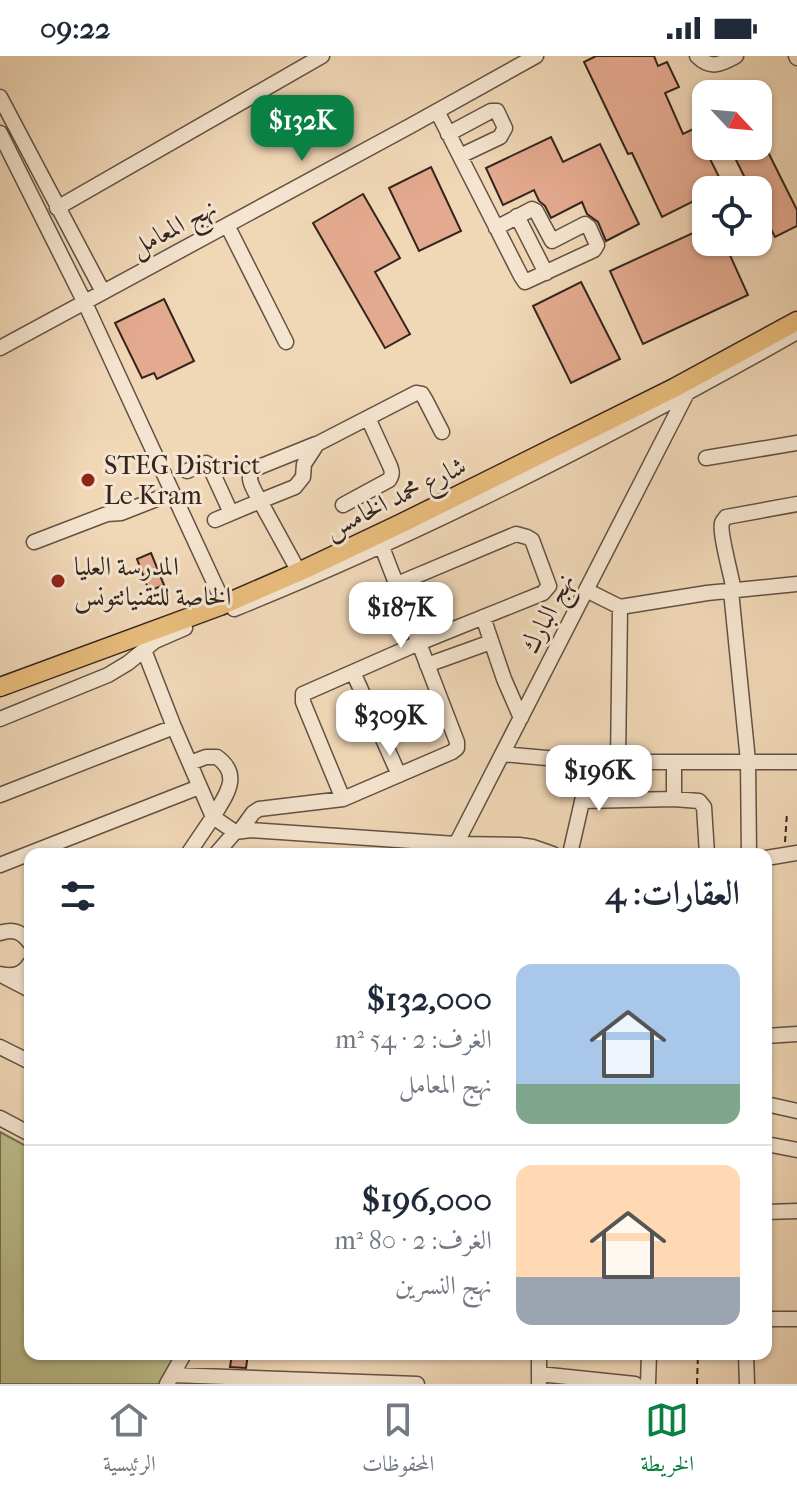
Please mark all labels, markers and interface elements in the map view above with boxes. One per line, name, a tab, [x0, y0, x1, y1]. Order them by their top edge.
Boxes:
text: 09:22	[40, 11, 110, 46]
north arrow	[692, 80, 772, 160]
map controls	[692, 80, 772, 256]
pin: $132K	[246, 95, 358, 163]
text: $132K	[269, 105, 335, 136]
button: locate	[692, 176, 772, 256]
street label: نهج المعامل	[125, 192, 225, 270]
place label: STEG District Le Kram	[104, 450, 261, 511]
street label: شارع محمد الخامس	[319, 450, 474, 550]
marker: STEG District Le Kram	[79, 471, 97, 489]
place label: المدرسة العليا الخاصة للتقنياتتونس	[74, 551, 231, 614]
street label: نهج البارك	[514, 568, 588, 662]
marker: المدرسة العليا الخاصة للتقنياتتونس	[49, 572, 67, 590]
pin: $187K	[345, 582, 457, 650]
text: $187K	[367, 592, 435, 623]
pin: $309K	[334, 690, 446, 758]
text: $309K	[354, 700, 426, 731]
pin: $196K	[543, 745, 655, 813]
text: $196K	[564, 755, 634, 786]
text: العقارات: 4	[606, 873, 740, 913]
icon: filters	[56, 874, 100, 918]
text: $132,000	[366, 979, 492, 1019]
icon: home	[580, 996, 676, 1092]
text: الغرف: 2 · 54 m²	[335, 1024, 492, 1055]
text: نهج المعامل	[399, 1069, 492, 1100]
text: $196,000	[362, 1180, 492, 1220]
icon: home	[580, 1197, 676, 1293]
text: الغرف: 2 · 80 m²	[334, 1225, 492, 1256]
text: نهج النسرين	[395, 1270, 492, 1301]
tab: الرئيسية	[103, 1398, 156, 1485]
tab: المحفوظات	[362, 1398, 434, 1485]
tab: الخريطة	[640, 1398, 694, 1485]

